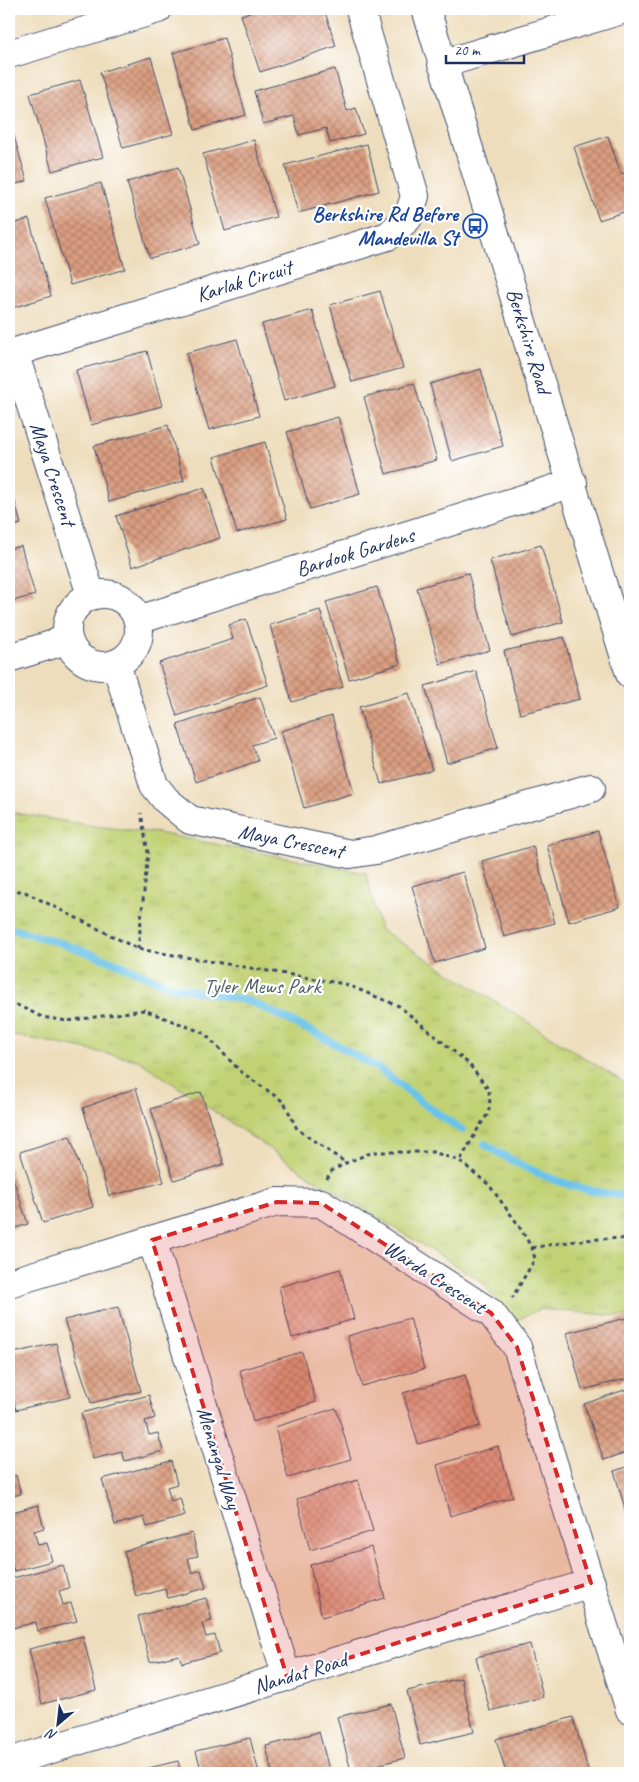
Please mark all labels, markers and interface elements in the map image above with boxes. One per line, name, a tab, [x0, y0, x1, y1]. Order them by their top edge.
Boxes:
scale bar	[446, 32, 524, 64]
text: 20 m	[454, 41, 481, 60]
place label: Berkshire Rd Before Mandevilla St	[312, 201, 461, 251]
bus stop icon: Berkshire Rd Before Mandevilla St	[462, 213, 488, 239]
street label: Karlak Circuit	[193, 253, 298, 308]
street label: Berkshire Road	[501, 285, 558, 399]
street label: Maya Crescent	[24, 419, 83, 532]
street label: Bardook Gardens	[293, 521, 419, 582]
street label: Maya Crescent	[236, 818, 349, 865]
park label: Tyler Mews Park	[204, 973, 323, 999]
street label: Warda Crescent	[379, 1235, 492, 1321]
street label: Menangal Way	[191, 1404, 247, 1514]
street label: Nandat Road	[250, 1645, 353, 1699]
north arrow	[32, 1700, 82, 1750]
text: N	[42, 1724, 60, 1745]

